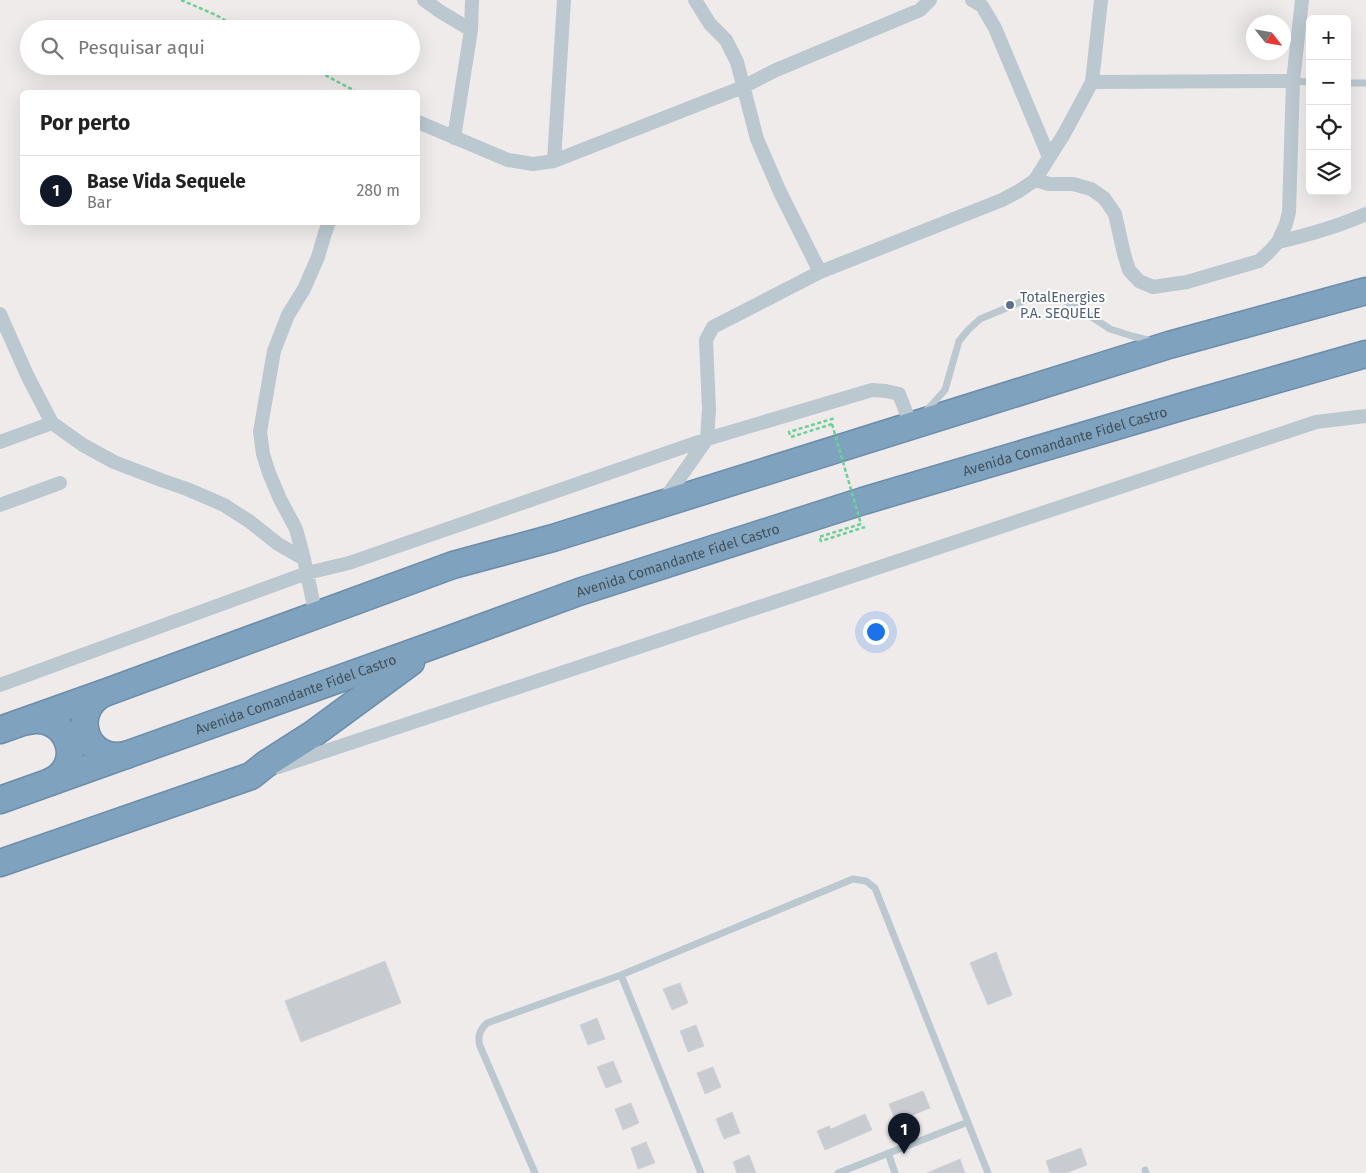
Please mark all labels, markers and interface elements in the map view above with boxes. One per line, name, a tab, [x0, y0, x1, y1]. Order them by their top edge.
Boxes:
north arrow	[1246, 15, 1291, 60]
map controls	[1306, 15, 1351, 195]
button: +	[1306, 15, 1351, 60]
search box	[20, 20, 420, 75]
icon: search	[38, 34, 66, 62]
text: Pesquisar aqui	[78, 36, 205, 59]
button: −	[1306, 60, 1351, 105]
button: locate	[1306, 105, 1351, 150]
text: Por perto	[40, 110, 130, 136]
button: layers	[1306, 150, 1351, 195]
text: Base Vida Sequele	[87, 170, 246, 193]
text: 1	[52, 181, 60, 200]
text: 280 m	[356, 181, 400, 200]
text: Bar	[87, 193, 112, 212]
place label: TotalEnergies P.A. SEQUELE	[1020, 289, 1105, 322]
marker: TotalEnergies P.A. SEQUELE	[1004, 299, 1016, 311]
street label: Avenida Comandante Fidel Castro	[961, 403, 1169, 480]
street label: Avenida Comandante Fidel Castro	[574, 520, 782, 601]
your location	[863, 619, 889, 645]
street label: Avenida Comandante Fidel Castro	[193, 651, 399, 738]
pin: 1	[888, 1113, 920, 1154]

